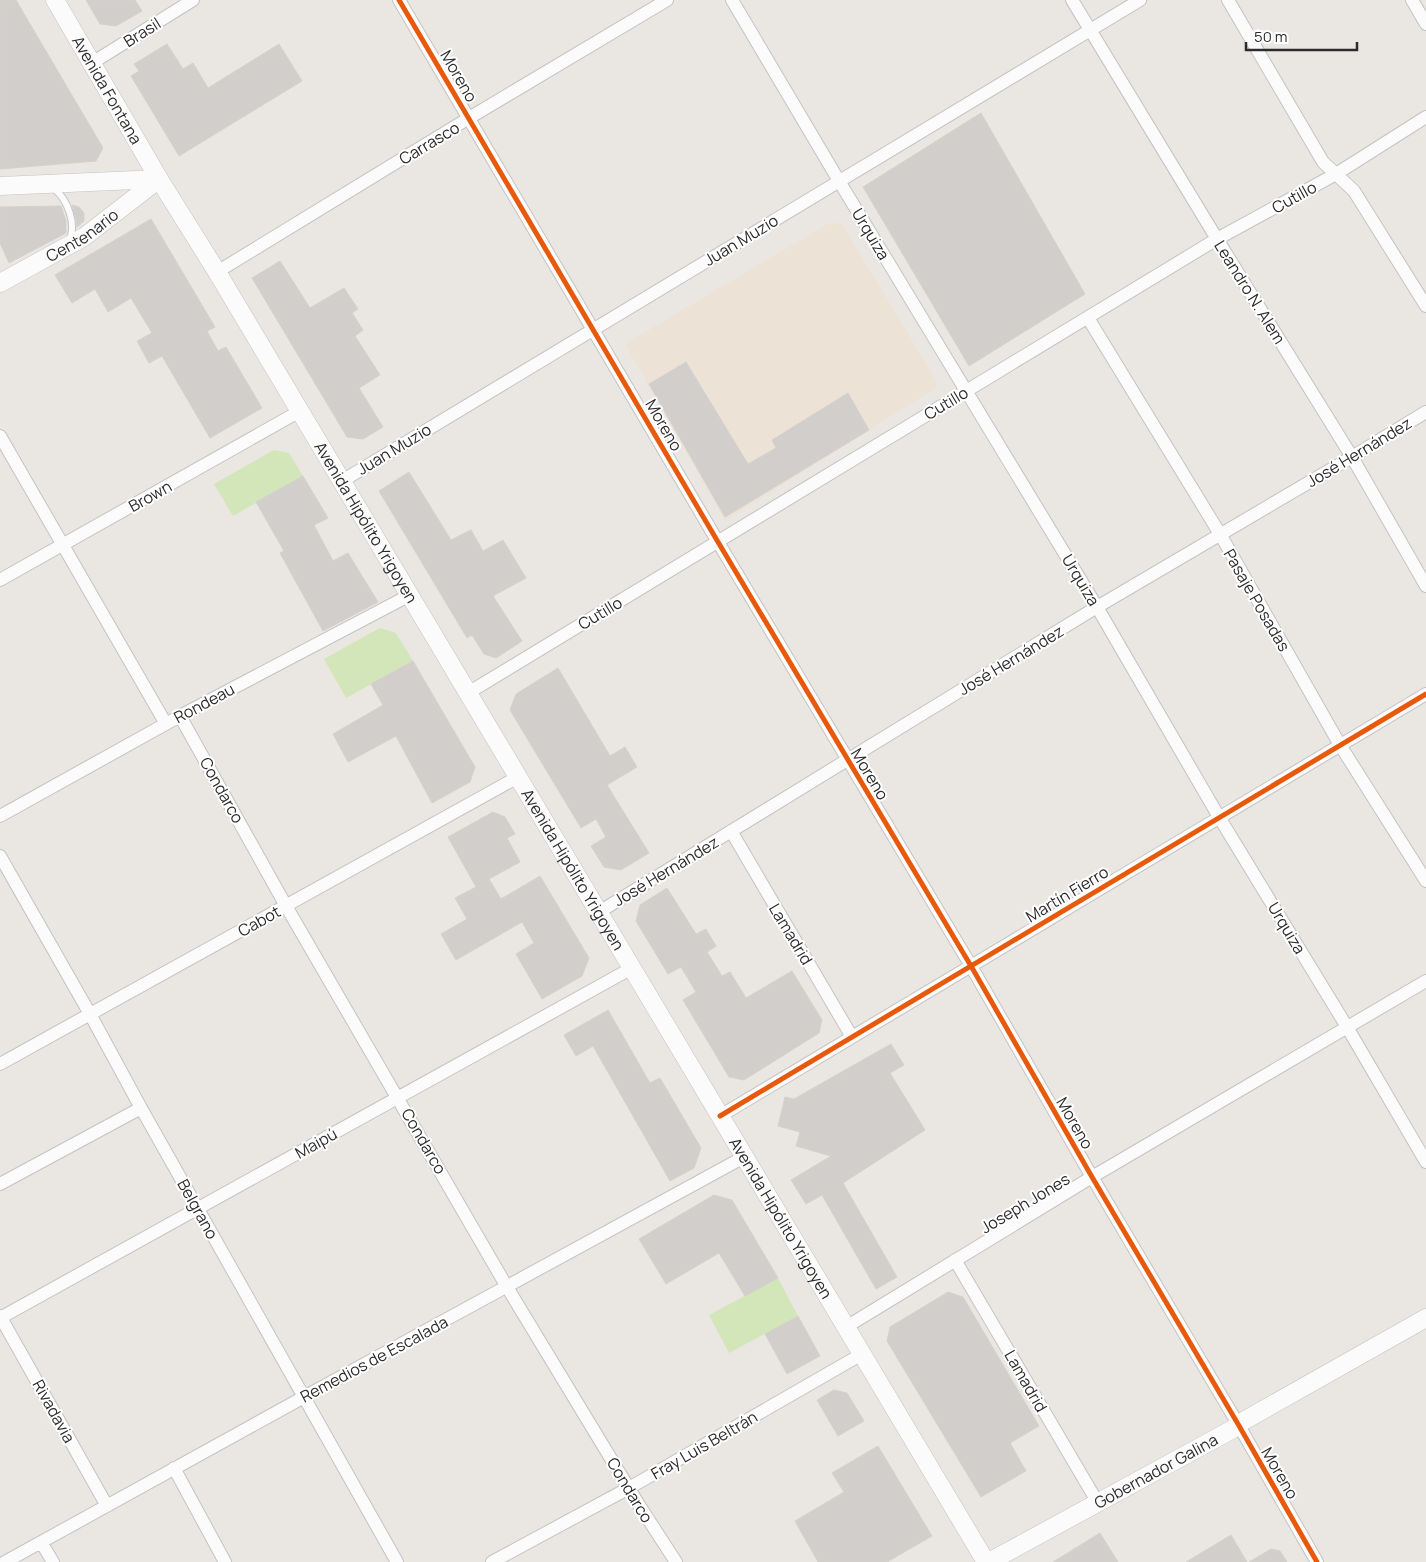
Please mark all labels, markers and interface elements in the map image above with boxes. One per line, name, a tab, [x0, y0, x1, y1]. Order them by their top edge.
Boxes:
street label: Brasil	[119, 12, 165, 52]
scale bar	[1246, 20, 1357, 52]
text: 50 m	[1254, 26, 1288, 47]
street label: Avenida Fontana	[67, 32, 147, 148]
street label: Moreno	[435, 46, 483, 106]
street label: Carrasco	[395, 116, 463, 170]
street label: Cutillo	[1268, 176, 1320, 218]
street label: Centenario	[42, 203, 123, 267]
street label: Urquiza	[847, 204, 895, 264]
street label: Juan Muzio	[700, 209, 782, 271]
street label: Leandro N. Alem	[1209, 236, 1291, 348]
street label: Cutillo	[920, 381, 972, 425]
street label: Moreno	[640, 395, 688, 455]
street label: José Hernández	[1302, 412, 1416, 492]
street label: Juan Muzio	[353, 418, 435, 480]
street label: Avenida Hipólito Yrigoyen	[310, 437, 423, 607]
street label: Brown	[124, 475, 176, 517]
street label: Pasaje Posadas	[1219, 545, 1295, 655]
street label: Urquiza	[1057, 550, 1105, 610]
street label: Cutillo	[574, 591, 626, 635]
street label: José Hernández	[954, 620, 1068, 700]
street label: Rondeau	[170, 678, 238, 728]
street label: Moreno	[846, 744, 894, 804]
street label: Condarco	[195, 753, 249, 827]
street label: Avenida Hipólito Yrigoyen	[516, 784, 630, 954]
street label: José Hernández	[609, 831, 723, 911]
street label: Martín Fierro	[1022, 861, 1112, 927]
street label: Urquiza	[1263, 898, 1311, 958]
street label: Lamadrid	[764, 899, 818, 969]
street label: Cabot	[234, 900, 284, 942]
street label: Moreno	[1051, 1093, 1099, 1153]
street label: Condarco	[396, 1104, 452, 1178]
street label: Maipú	[291, 1122, 341, 1164]
street label: Avenida Hipólito Yrigoyen	[724, 1133, 838, 1303]
street label: Joseph Jones	[976, 1168, 1074, 1238]
street label: Belgrano	[172, 1175, 224, 1243]
street label: Remedios de Escalada	[296, 1311, 452, 1407]
street label: Lamadrid	[999, 1346, 1053, 1416]
street label: Rivadavia	[28, 1375, 80, 1447]
street label: Fray Luis Beltrán	[647, 1406, 761, 1484]
street label: Gobernador Galina	[1090, 1428, 1222, 1514]
street label: Moreno	[1256, 1443, 1304, 1503]
street label: Condarco	[602, 1453, 658, 1527]

